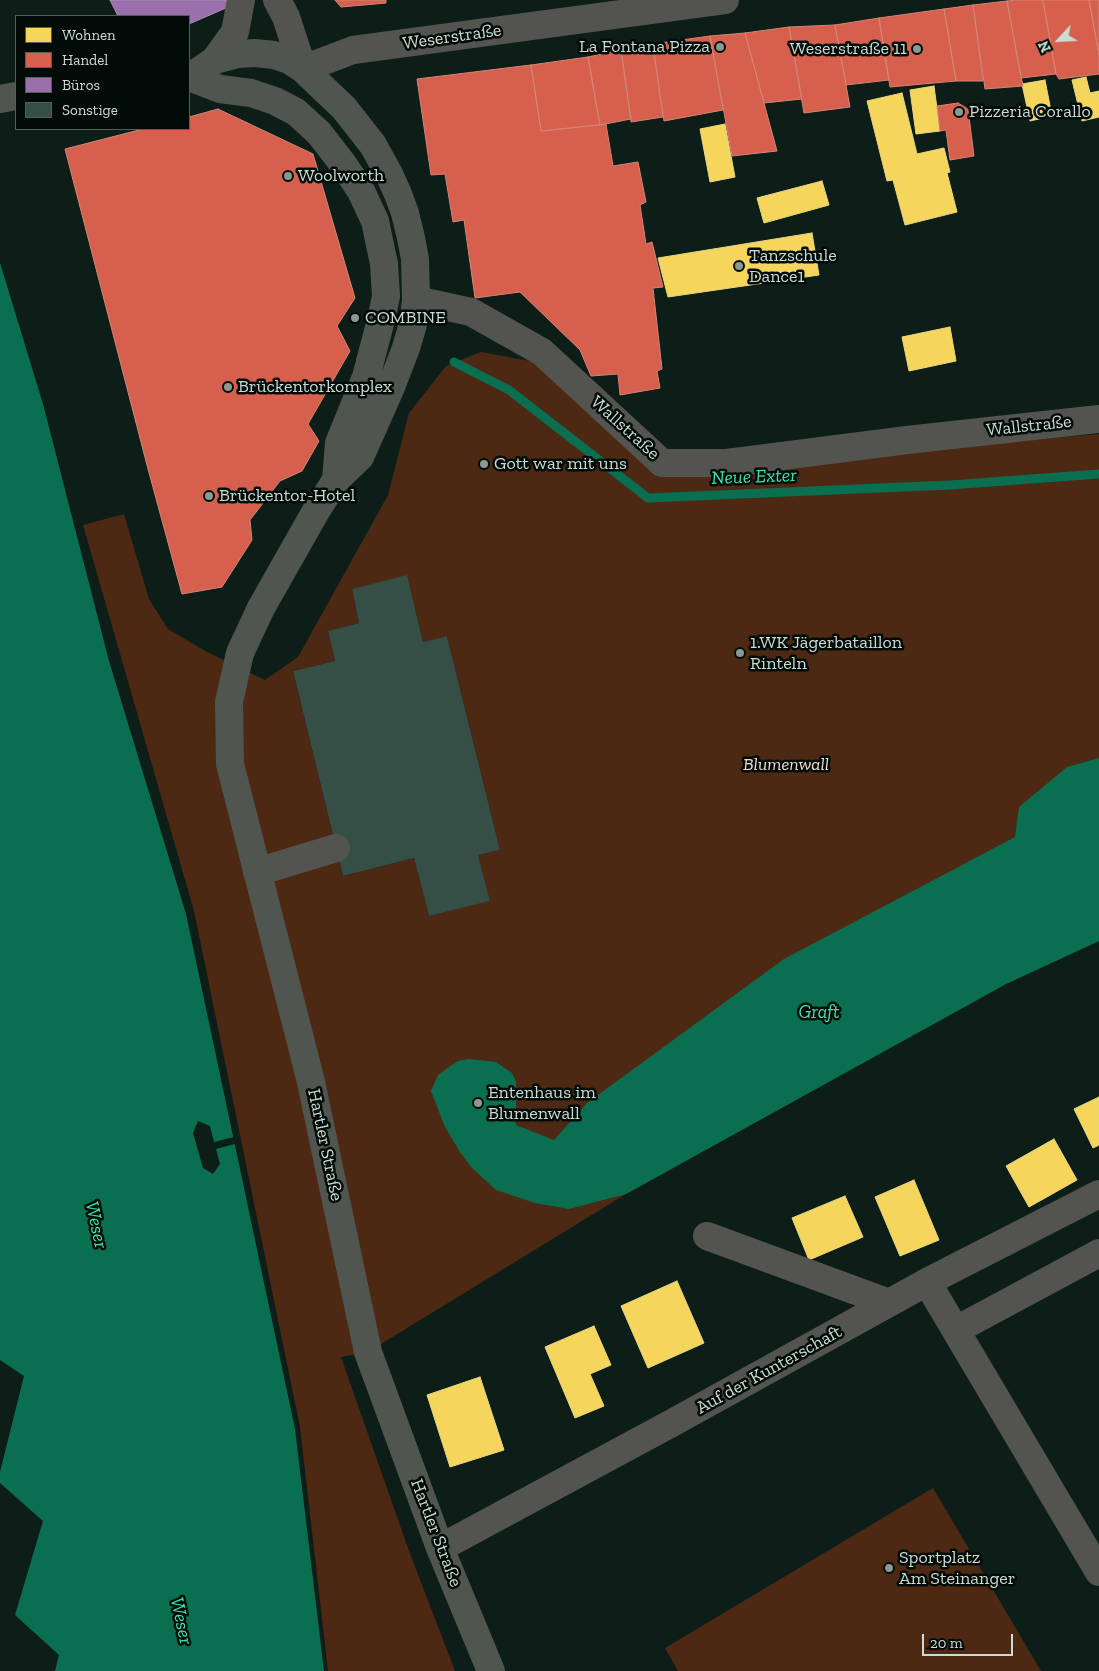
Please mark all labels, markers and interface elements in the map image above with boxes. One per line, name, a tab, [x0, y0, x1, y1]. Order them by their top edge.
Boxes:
legend	[15, 15, 190, 130]
north arrow	[1034, 15, 1084, 65]
street label: Weserstraße	[401, 19, 503, 55]
text: Wohnen	[62, 26, 116, 44]
place label: La Fontana Pizza	[579, 36, 710, 58]
place label: Weserstraße 11	[790, 38, 907, 60]
text: N	[1035, 38, 1055, 55]
marker: La Fontana Pizza	[714, 41, 726, 53]
marker: Weserstraße 11	[911, 43, 923, 55]
text: Handel	[62, 51, 108, 69]
text: Büros	[62, 76, 100, 94]
text: Sonstige	[62, 101, 118, 119]
place label: Pizzeria Corallo	[969, 101, 1091, 123]
marker: Pizzeria Corallo	[953, 106, 965, 118]
place label: Woolworth	[298, 165, 384, 187]
marker: Woolworth	[282, 170, 294, 182]
place label: Tanzschule Dance1	[749, 245, 837, 288]
marker: Tanzschule Dance1	[733, 260, 745, 272]
place label: COMBINE	[365, 307, 446, 329]
marker: COMBINE	[349, 312, 361, 324]
place label: Brückentorkomplex	[238, 376, 392, 398]
marker: Brückentorkomplex	[222, 381, 234, 393]
street label: Wallstraße	[586, 391, 664, 465]
street label: Wallstraße	[985, 411, 1073, 441]
place label: Gott war mit uns	[494, 453, 627, 475]
marker: Gott war mit uns	[478, 458, 490, 470]
water label: Neue Exter	[711, 464, 797, 490]
place label: Brückentor-Hotel	[219, 485, 355, 507]
marker: Brückentor-Hotel	[203, 490, 215, 502]
place label: 1.WK Jägerbataillon Rinteln	[750, 632, 902, 674]
marker: 1.WK Jägerbataillon Rinteln	[734, 647, 746, 659]
park label: Blumenwall	[743, 754, 829, 776]
water label: Graft	[798, 1002, 840, 1024]
place label: Entenhaus im Blumenwall	[488, 1082, 596, 1124]
street label: Hartler Straße	[303, 1087, 347, 1203]
marker: Entenhaus im Blumenwall	[472, 1097, 484, 1109]
water label: Weser	[80, 1199, 112, 1251]
street label: Auf der Kunterschaft	[692, 1321, 846, 1419]
street label: Hartler Straße	[405, 1476, 467, 1590]
place label: Sportplatz Am Steinanger	[899, 1547, 1015, 1590]
marker: Sportplatz Am Steinanger	[883, 1562, 895, 1574]
water label: Weser	[165, 1595, 197, 1647]
scale bar	[924, 1624, 1015, 1656]
text: 20 m	[930, 1634, 963, 1652]

